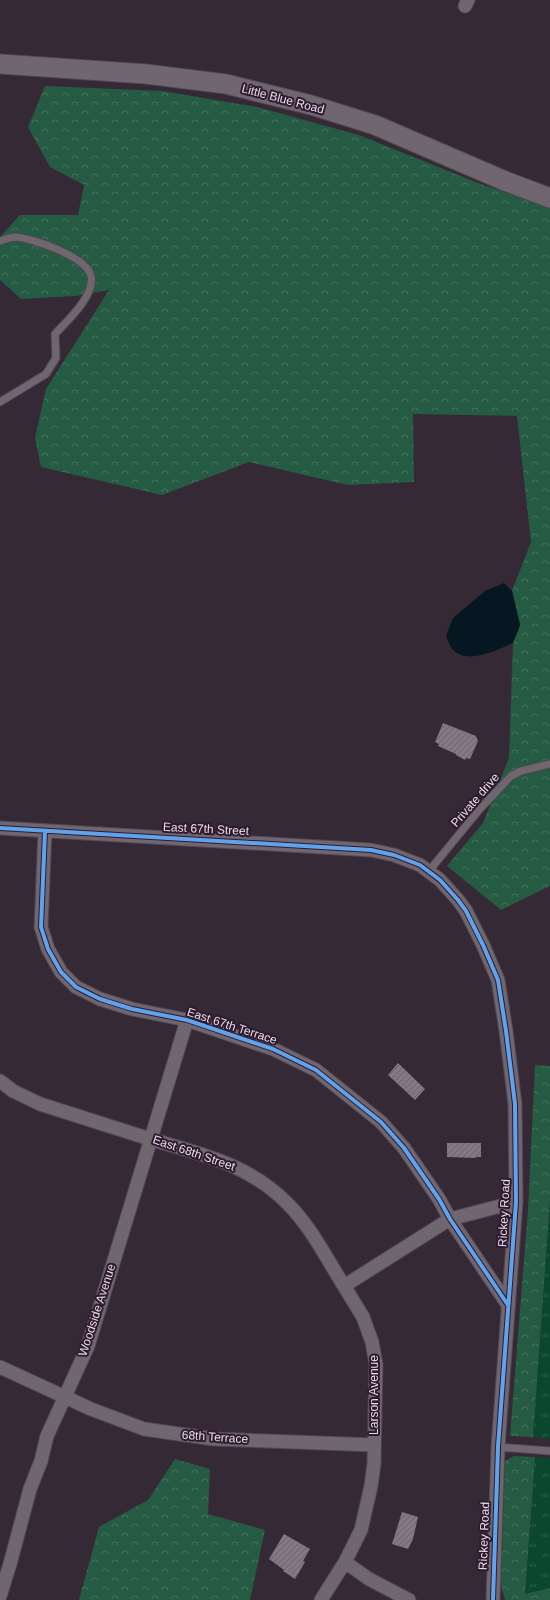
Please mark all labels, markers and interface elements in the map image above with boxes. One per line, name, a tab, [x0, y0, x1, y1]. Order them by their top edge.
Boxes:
street label: Little Blue Road	[240, 81, 326, 117]
street label: Private drive	[448, 770, 502, 830]
street label: East 67th Street	[163, 820, 250, 838]
street label: East 67th Terrace	[185, 1005, 279, 1047]
street label: East 68th Street	[151, 1132, 238, 1174]
street label: Rickey Road	[495, 1179, 513, 1247]
street label: Woodside Avenue	[75, 1262, 119, 1358]
street label: Larson Avenue	[367, 1355, 381, 1435]
street label: 68th Terrace	[181, 1428, 249, 1446]
street label: Rickey Road	[476, 1502, 492, 1570]

